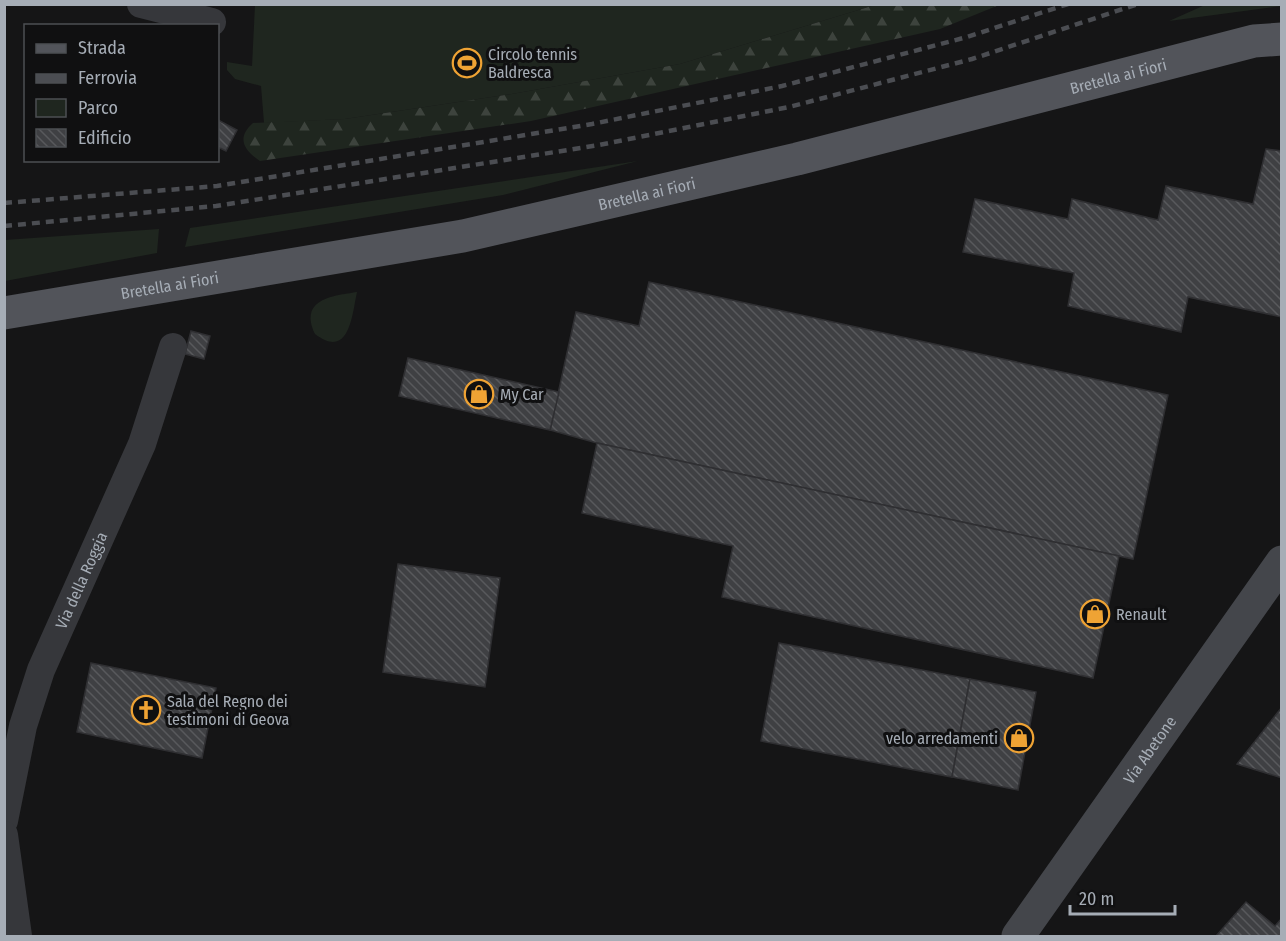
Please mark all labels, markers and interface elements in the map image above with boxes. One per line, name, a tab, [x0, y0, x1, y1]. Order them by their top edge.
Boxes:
legend	[24, 24, 219, 162]
text: Strada	[78, 37, 126, 59]
place label: Circolo tennis Baldresca	[488, 45, 577, 82]
sports icon: Circolo tennis Baldresca	[451, 47, 483, 79]
street label: Bretella ai Fiori	[1068, 55, 1169, 98]
text: Ferrovia	[78, 67, 137, 89]
text: Parco	[78, 97, 118, 119]
text: Edificio	[78, 127, 131, 149]
street label: Bretella ai Fiori	[597, 174, 697, 214]
street label: Bretella ai Fiori	[119, 268, 220, 303]
shop icon: My Car	[463, 378, 495, 410]
place label: My Car	[500, 385, 544, 404]
street label: Via della Roggia	[52, 529, 112, 632]
shop icon: Renault	[1079, 598, 1111, 630]
place label: Renault	[1116, 605, 1167, 624]
place label: Sala del Regno dei testimoni di Geova	[167, 692, 290, 729]
church icon: Sala del Regno dei testimoni di Geova	[130, 694, 162, 726]
street label: Via Abetone	[1120, 712, 1180, 788]
shop icon: velo arredamenti	[1003, 722, 1035, 754]
place label: velo arredamenti	[886, 729, 998, 748]
scale bar	[1070, 878, 1175, 916]
text: 20 m	[1079, 888, 1114, 910]

